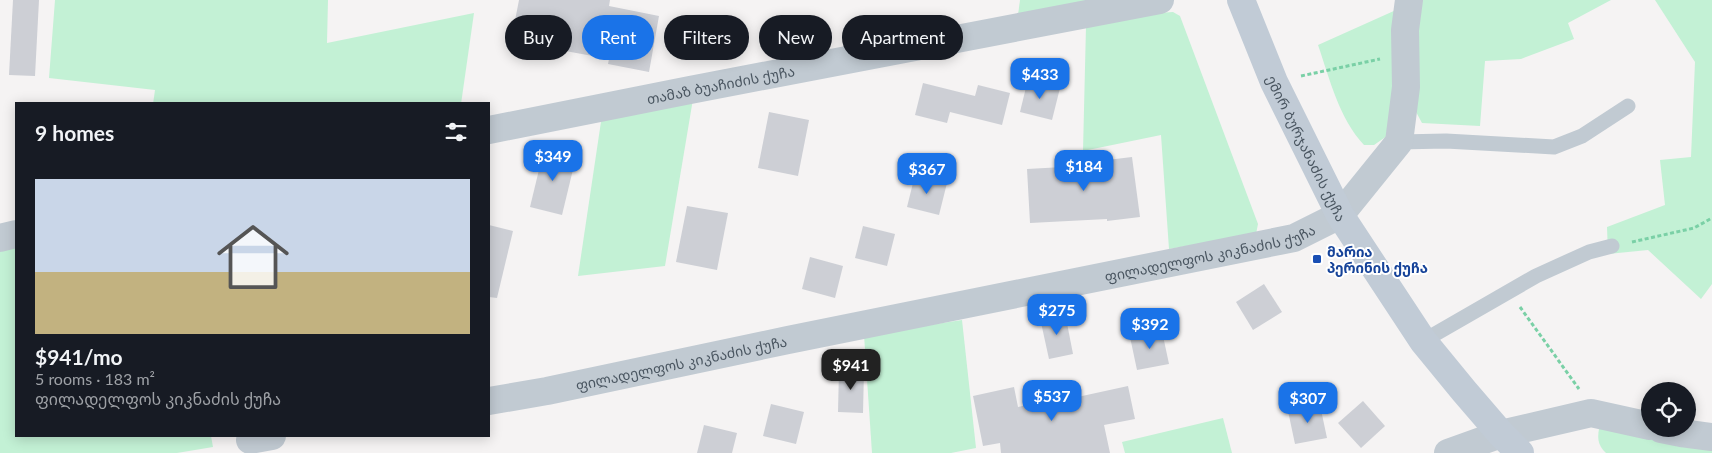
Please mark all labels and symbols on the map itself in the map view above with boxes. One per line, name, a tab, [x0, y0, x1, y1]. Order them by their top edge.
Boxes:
pin: $433	[1010, 58, 1070, 100]
street label: თამაზ ბუაჩიძის ქუჩა	[645, 62, 796, 107]
street label: ემირ ბურჯანაძის ქუჩა	[1263, 73, 1350, 224]
pin: $349	[523, 140, 583, 182]
pin: $184	[1054, 150, 1114, 192]
pin: $367	[897, 152, 957, 195]
street label: ფილადელფოს კიკნაძის ქუჩა	[1103, 220, 1318, 285]
place label: მარია პერინის ქუჩა	[1327, 243, 1428, 277]
marker: მარია პერინის ქუჩა	[1311, 253, 1323, 265]
pin: $275	[1027, 294, 1087, 336]
pin: $392	[1120, 308, 1180, 350]
street label: ფილადელფოს კიკნაძის ქუჩა	[574, 332, 788, 394]
pin: $941	[821, 348, 881, 391]
pin: $537	[1022, 380, 1082, 422]
pin: $307	[1278, 382, 1338, 424]

